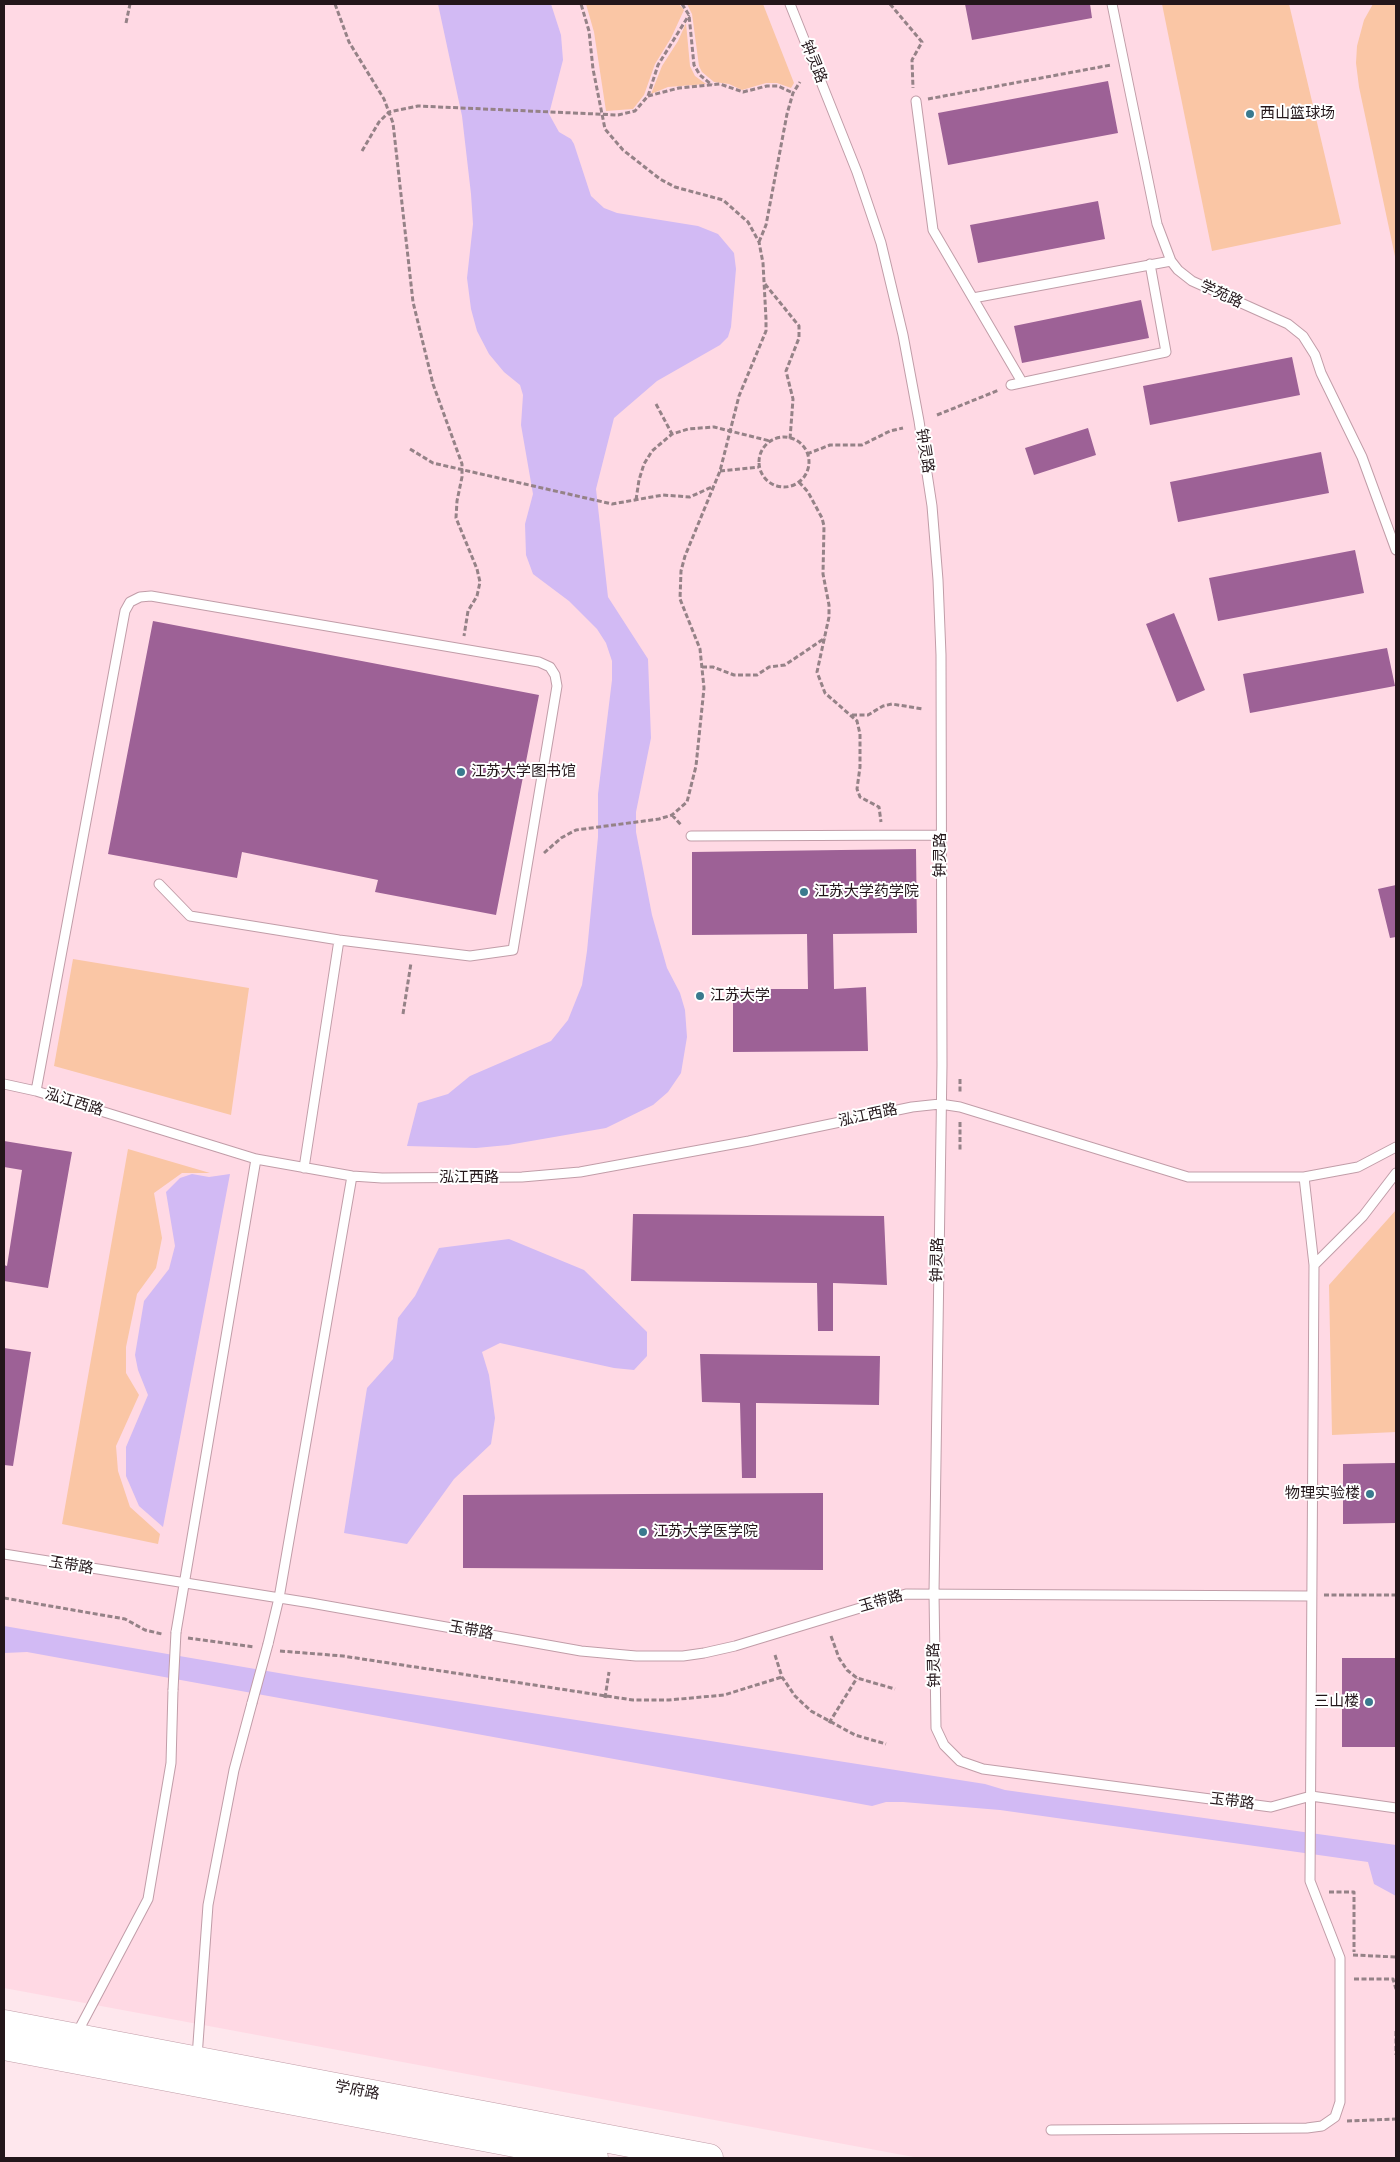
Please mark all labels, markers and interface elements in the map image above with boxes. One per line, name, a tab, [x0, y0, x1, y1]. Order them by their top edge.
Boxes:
street label: 钟灵路	[796, 38, 830, 86]
place label: 西山篮球场	[1260, 105, 1335, 123]
marker: 西山篮球场	[1244, 108, 1256, 120]
street label: 学苑路	[1197, 277, 1245, 313]
street label: 钟灵路	[912, 427, 936, 475]
place label: 江苏大学图书馆	[471, 763, 576, 781]
marker: 江苏大学图书馆	[455, 766, 467, 778]
street label: 钟灵路	[932, 833, 950, 877]
place label: 江苏大学药学院	[814, 883, 919, 901]
marker: 江苏大学药学院	[798, 886, 810, 898]
place label: 江苏大学	[710, 987, 770, 1005]
marker: 江苏大学	[694, 990, 706, 1002]
street label: 泓江西路	[43, 1086, 105, 1120]
street label: 泓江西路	[837, 1101, 899, 1131]
street label: 泓江西路	[439, 1169, 499, 1187]
street label: 钟灵路	[929, 1237, 947, 1283]
place label: 物理实验楼	[1285, 1485, 1360, 1503]
marker: 物理实验楼	[1364, 1488, 1376, 1500]
place label: 江苏大学医学院	[653, 1523, 758, 1541]
marker: 江苏大学医学院	[637, 1526, 649, 1538]
street label: 玉带路	[47, 1554, 95, 1578]
street label: 玉带路	[857, 1587, 905, 1617]
street label: 玉带路	[447, 1618, 495, 1644]
street label: 钟灵路	[926, 1642, 944, 1688]
place label: 三山楼	[1314, 1693, 1359, 1711]
marker: 三山楼	[1363, 1696, 1375, 1708]
street label: 玉带路	[1209, 1790, 1255, 1814]
street label: 学府路	[333, 2078, 381, 2104]

